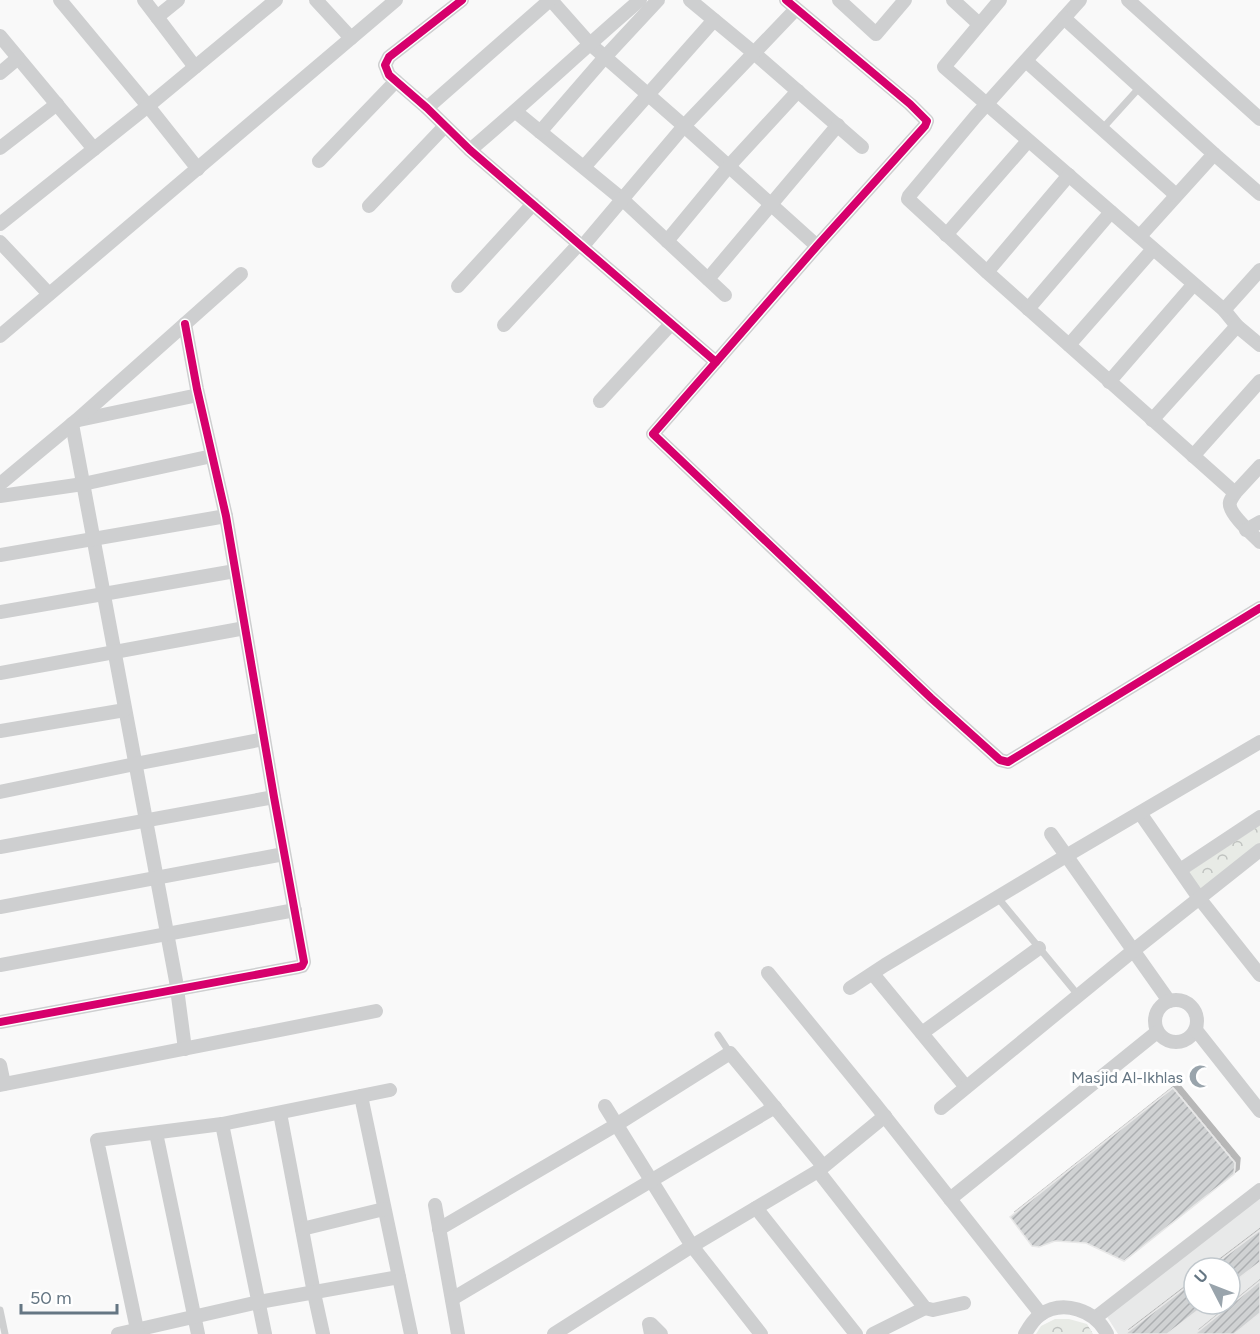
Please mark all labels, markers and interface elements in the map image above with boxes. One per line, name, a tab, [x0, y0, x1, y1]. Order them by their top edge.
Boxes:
mosque icon: Masjid Al-Ikhlas	[1188, 1064, 1214, 1090]
place label: Masjid Al-Ikhlas	[1071, 1068, 1183, 1087]
north arrow	[1182, 1256, 1242, 1316]
text: U	[1190, 1266, 1212, 1287]
scale bar	[21, 1277, 117, 1315]
text: 50 m	[30, 1287, 72, 1309]

